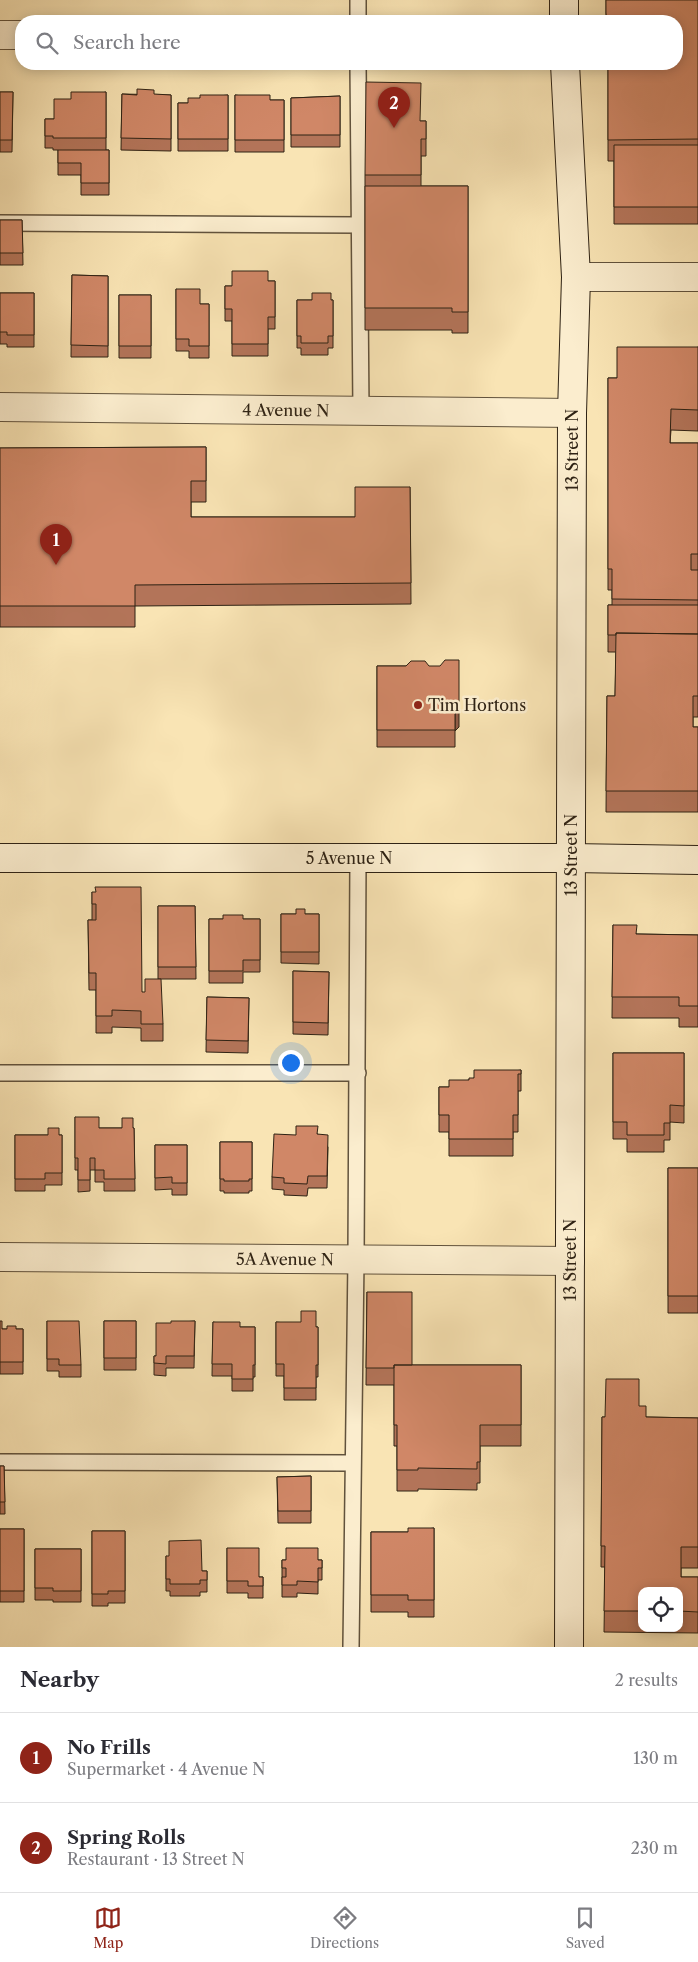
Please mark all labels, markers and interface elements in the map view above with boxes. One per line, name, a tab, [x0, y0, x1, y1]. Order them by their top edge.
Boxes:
search box	[15, 15, 683, 70]
icon: search	[33, 29, 61, 57]
text: Search here	[73, 31, 181, 54]
pin: 2	[378, 87, 410, 128]
street label: 4 Avenue N	[242, 400, 330, 420]
street label: 13 Street N	[562, 409, 582, 491]
pin: 1	[40, 524, 72, 565]
place label: Tim Hortons	[428, 695, 526, 715]
marker: Tim Hortons	[412, 699, 424, 711]
street label: 13 Street N	[561, 814, 581, 896]
street label: 5 Avenue N	[306, 848, 392, 868]
your location	[278, 1050, 304, 1076]
street label: 13 Street N	[560, 1219, 580, 1301]
street label: 5A Avenue N	[236, 1249, 334, 1269]
map controls	[638, 1587, 683, 1632]
button: locate	[638, 1587, 683, 1632]
text: Nearby	[20, 1667, 99, 1692]
text: 2 results	[615, 1670, 678, 1690]
text: No Frills	[67, 1736, 151, 1759]
text: 1	[32, 1748, 40, 1768]
text: 130 m	[633, 1748, 678, 1768]
text: Supermarket · 4 Avenue N	[67, 1759, 266, 1779]
text: Spring Rolls	[67, 1826, 185, 1849]
text: 2	[31, 1838, 41, 1858]
text: 230 m	[631, 1838, 678, 1858]
text: Restaurant · 13 Street N	[67, 1849, 245, 1869]
tab: Map	[93, 1904, 123, 1952]
tab: Directions	[310, 1904, 379, 1952]
tab: Saved	[566, 1904, 605, 1952]

